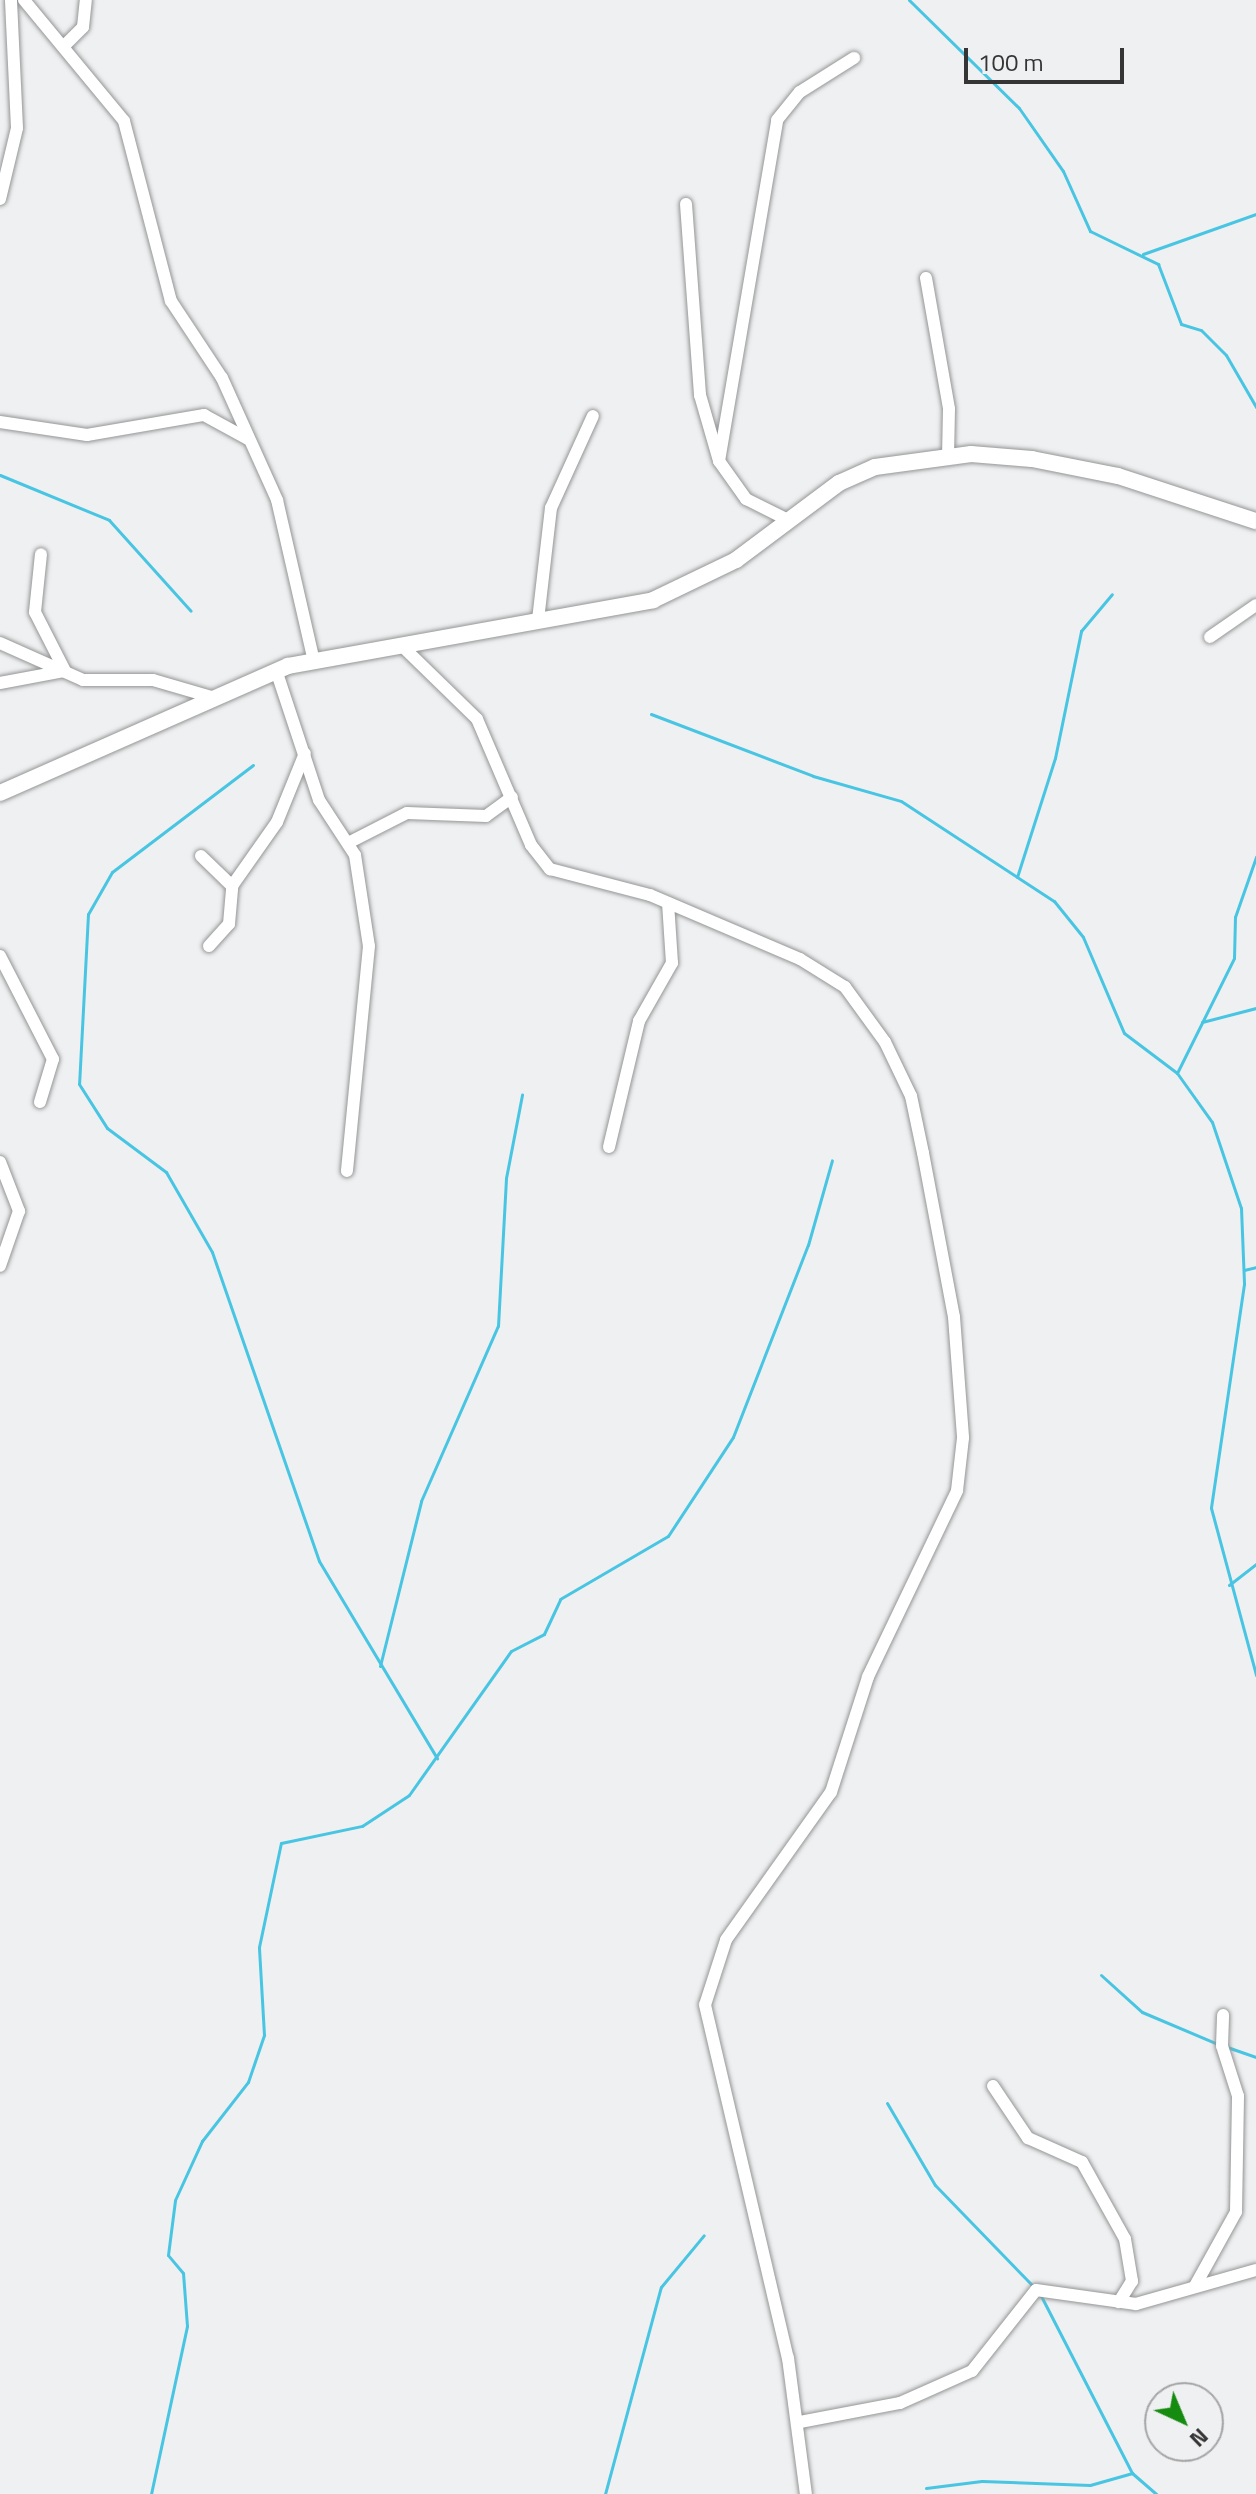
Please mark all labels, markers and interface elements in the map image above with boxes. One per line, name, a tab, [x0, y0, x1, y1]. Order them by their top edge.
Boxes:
scale bar	[968, 32, 1128, 82]
text: 100 m	[978, 44, 1044, 80]
north arrow	[1144, 2382, 1224, 2462]
text: N	[1182, 2420, 1217, 2455]

